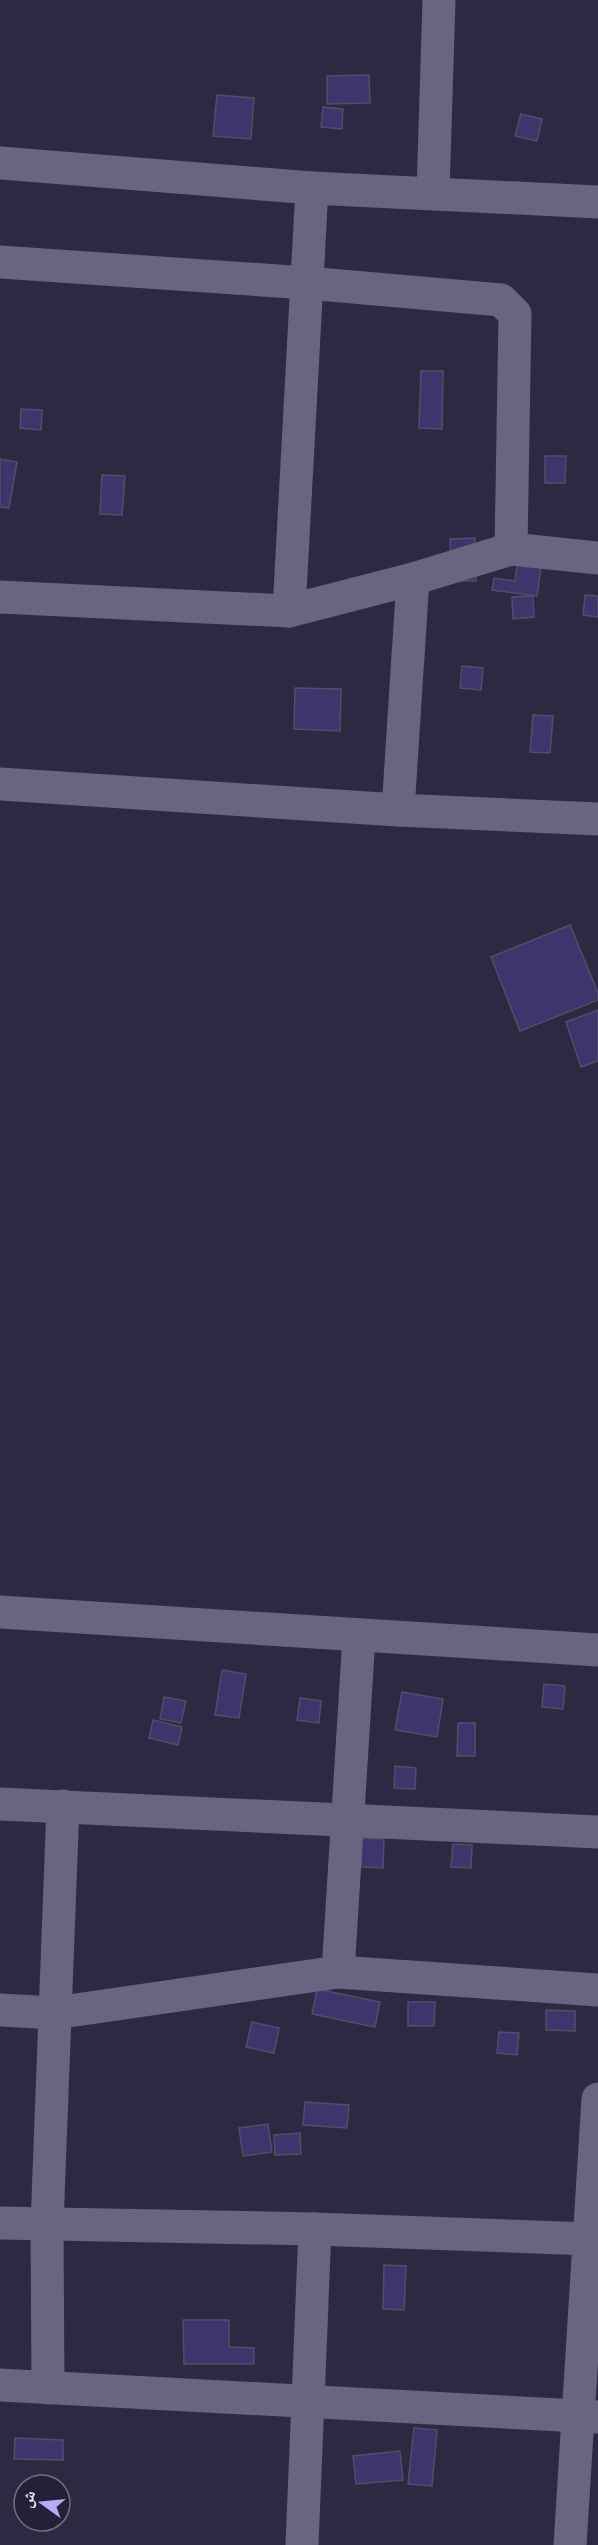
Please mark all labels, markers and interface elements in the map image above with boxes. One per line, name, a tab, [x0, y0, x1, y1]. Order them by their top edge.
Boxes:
north arrow	[12, 2473, 72, 2533]
text: ش	[16, 2488, 40, 2510]

